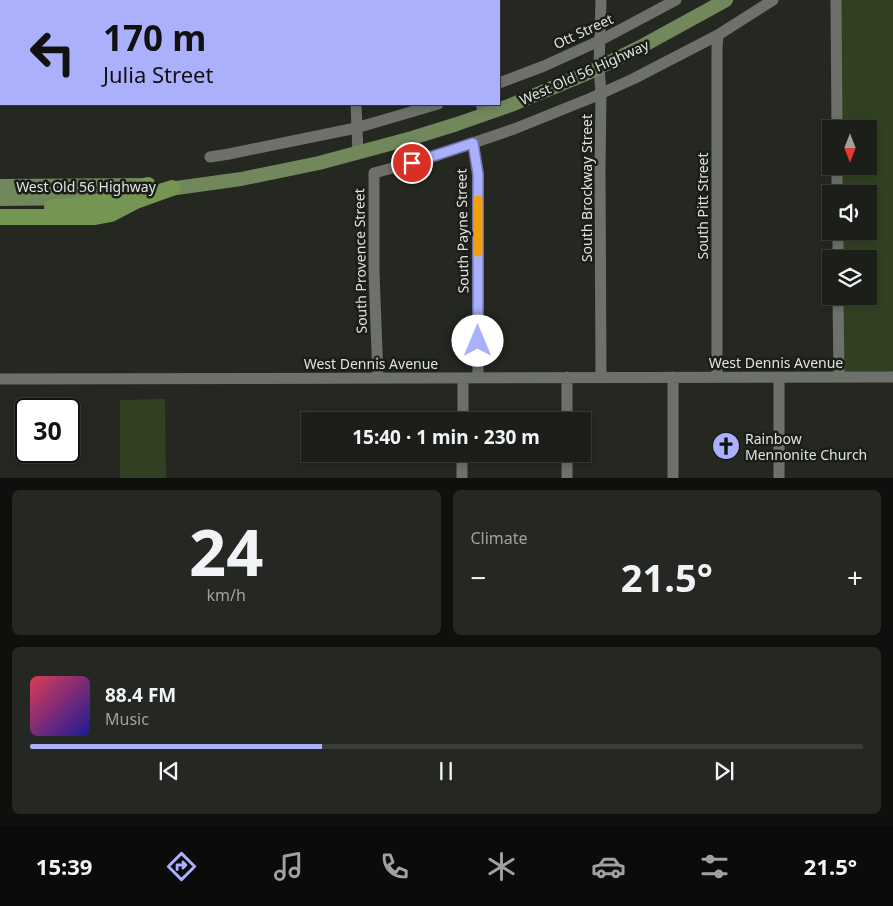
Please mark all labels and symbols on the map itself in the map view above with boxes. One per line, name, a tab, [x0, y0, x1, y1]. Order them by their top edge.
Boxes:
street label: Ott Street	[550, 9, 616, 53]
street label: West Old 56 Highway	[516, 35, 652, 109]
street label: South Brockway Street	[577, 114, 596, 262]
north arrow	[822, 120, 878, 175]
pin	[391, 142, 433, 184]
street label: South Pitt Street	[693, 152, 712, 260]
street label: South Payne Street	[451, 168, 473, 294]
street label: West Old 56 Highway	[16, 177, 157, 196]
street label: South Provence Street	[349, 188, 371, 334]
position arrow	[451, 314, 503, 366]
street label: West Dennis Avenue	[709, 353, 843, 372]
street label: West Dennis Avenue	[304, 354, 438, 373]
speed limit sign: 30	[15, 398, 80, 463]
place label: Rainbow Mennonite Church	[745, 429, 867, 464]
church icon: Rainbow Mennonite Church	[711, 431, 741, 461]

